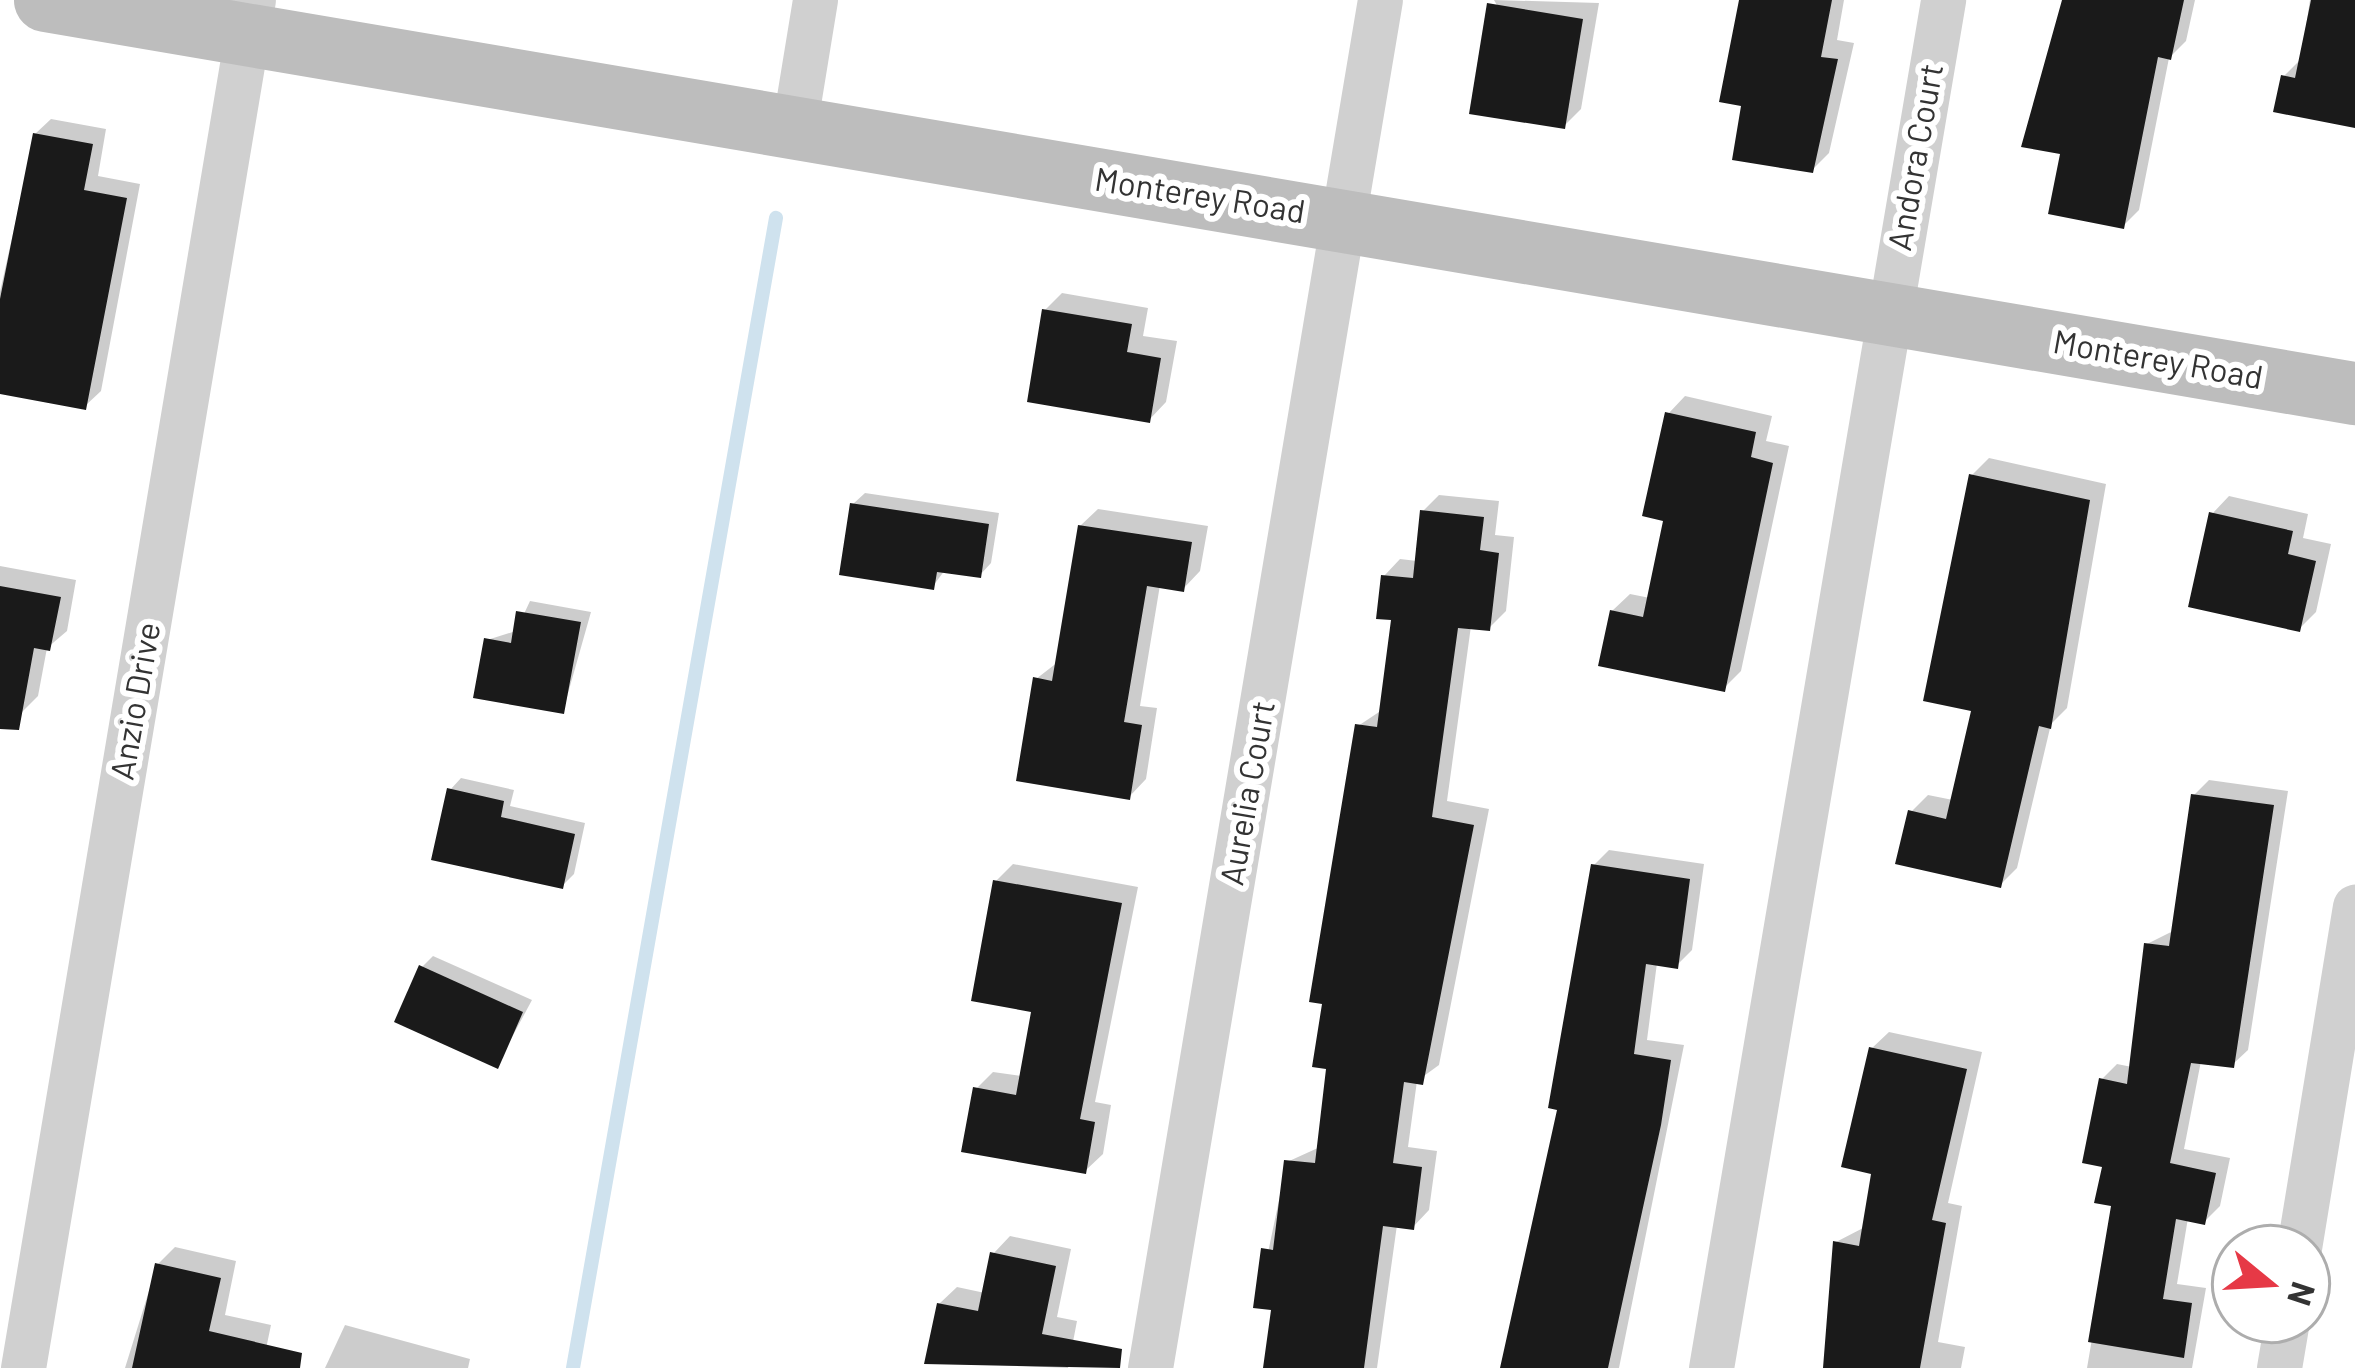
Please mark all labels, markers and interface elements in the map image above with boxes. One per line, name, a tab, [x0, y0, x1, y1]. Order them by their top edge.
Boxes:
street label: Andora Court	[1879, 60, 1951, 254]
street label: Monterey Road	[1092, 159, 1308, 231]
street label: Monterey Road	[2050, 321, 2266, 397]
street label: Anzio Drive	[102, 619, 168, 783]
street label: Aurelia Court	[1211, 698, 1283, 888]
north arrow	[2211, 1224, 2331, 1344]
text: N	[2280, 1278, 2325, 1311]

